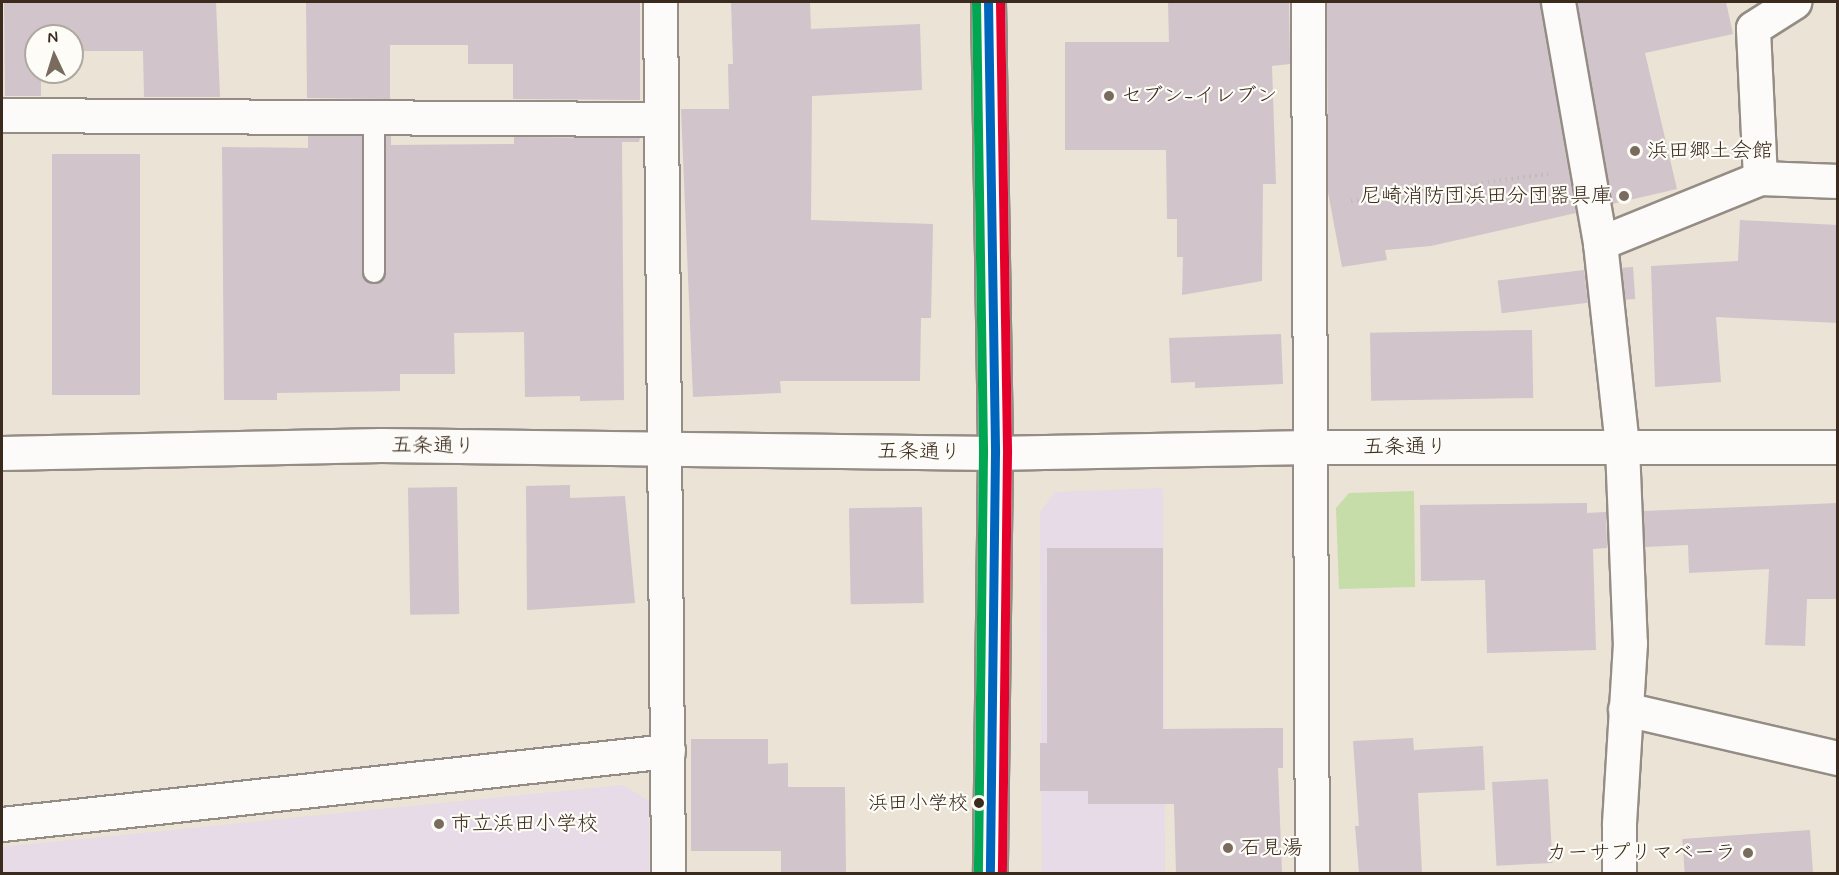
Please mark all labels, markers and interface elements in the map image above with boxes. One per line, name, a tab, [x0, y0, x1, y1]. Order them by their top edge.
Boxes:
north arrow	[24, 24, 84, 84]
text: N	[47, 27, 59, 48]
place label: セブン-イレブン	[1121, 83, 1277, 109]
marker: セブン-イレブン	[1102, 89, 1116, 103]
place label: 浜田郷土会館	[1647, 138, 1773, 164]
marker: 浜田郷土会館	[1628, 144, 1642, 158]
place label: 尼崎消防団浜田分団器具庫	[1360, 183, 1612, 209]
marker: 尼崎消防団浜田分団器具庫	[1617, 189, 1631, 203]
street label: 五条通り	[391, 433, 475, 459]
street label: 五条通り	[1363, 434, 1447, 460]
street label: 五条通り	[877, 439, 961, 465]
place label: 浜田小学校	[868, 791, 968, 815]
marker: 浜田小学校	[973, 797, 985, 809]
place label: 市立浜田小学校	[451, 811, 598, 837]
marker: 市立浜田小学校	[432, 817, 446, 831]
place label: 石見湯	[1240, 835, 1303, 861]
place label: カーサプリマベーラ	[1547, 840, 1736, 866]
marker: 石見湯	[1221, 841, 1235, 855]
marker: カーサプリマベーラ	[1741, 846, 1755, 860]

